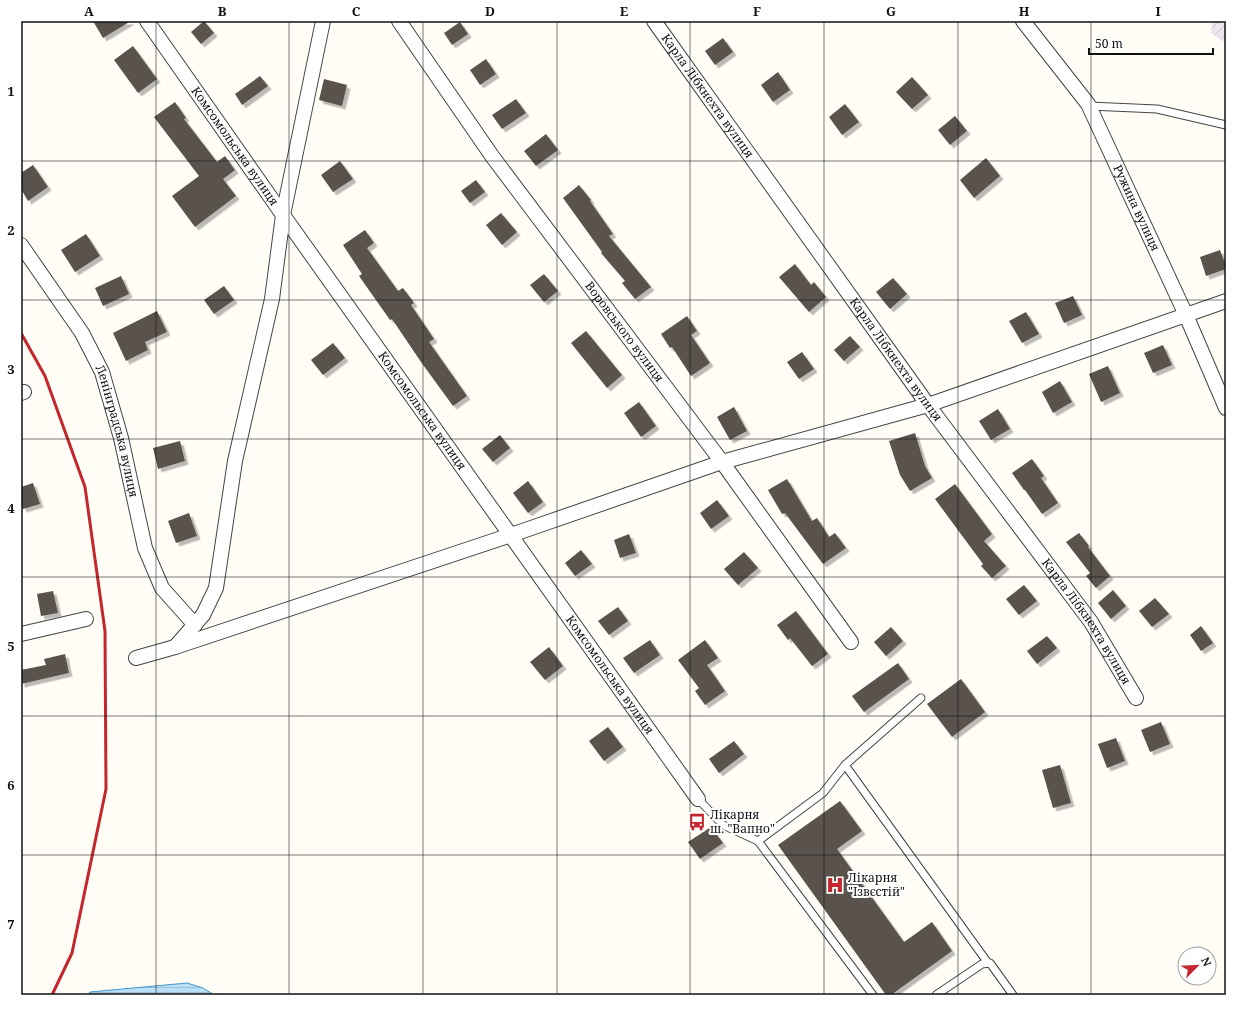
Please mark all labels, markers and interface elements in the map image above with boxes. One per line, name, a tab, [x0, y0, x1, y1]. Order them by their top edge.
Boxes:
text: A	[84, 2, 94, 20]
text: B	[218, 2, 227, 20]
text: C	[352, 2, 361, 20]
text: D	[485, 2, 495, 20]
text: E	[620, 2, 629, 20]
text: F	[753, 2, 761, 20]
text: G	[886, 2, 896, 20]
text: H	[1019, 2, 1030, 20]
text: I	[1155, 2, 1161, 20]
street label: Карла Лібкнехта вулиця	[658, 30, 758, 161]
scale bar	[1089, 30, 1213, 56]
text: 50 m	[1095, 35, 1123, 52]
text: 1	[7, 82, 15, 100]
street label: Комсомольська вулиця	[188, 83, 283, 209]
street label: Ружина вулиця	[1109, 162, 1164, 254]
text: 2	[7, 221, 15, 239]
street label: Воровського вулиця	[581, 278, 668, 386]
street label: Карла Лібкнехта вулиця	[846, 294, 946, 425]
street label: Комсомольська вулиця	[374, 348, 471, 473]
text: 3	[7, 360, 15, 378]
street label: Ленінградська вулиця	[92, 362, 143, 499]
text: 4	[7, 499, 15, 517]
street label: Карла Лібкнехта вулиця	[1038, 555, 1135, 688]
street label: Комсомольська вулиця	[562, 612, 658, 737]
text: 5	[7, 637, 15, 655]
text: 6	[7, 776, 15, 794]
place label: Лікарня ш. "Вапно"	[710, 806, 775, 837]
bus stop icon: Лікарня ш. "Вапно"	[687, 812, 707, 832]
place label: Лікарня "Ізвєстій"	[848, 869, 905, 900]
hospital icon: Лікарня "Ізвєстій"	[825, 875, 845, 895]
text: 7	[7, 915, 15, 933]
north arrow	[1177, 946, 1217, 986]
text: N	[1198, 955, 1215, 969]

